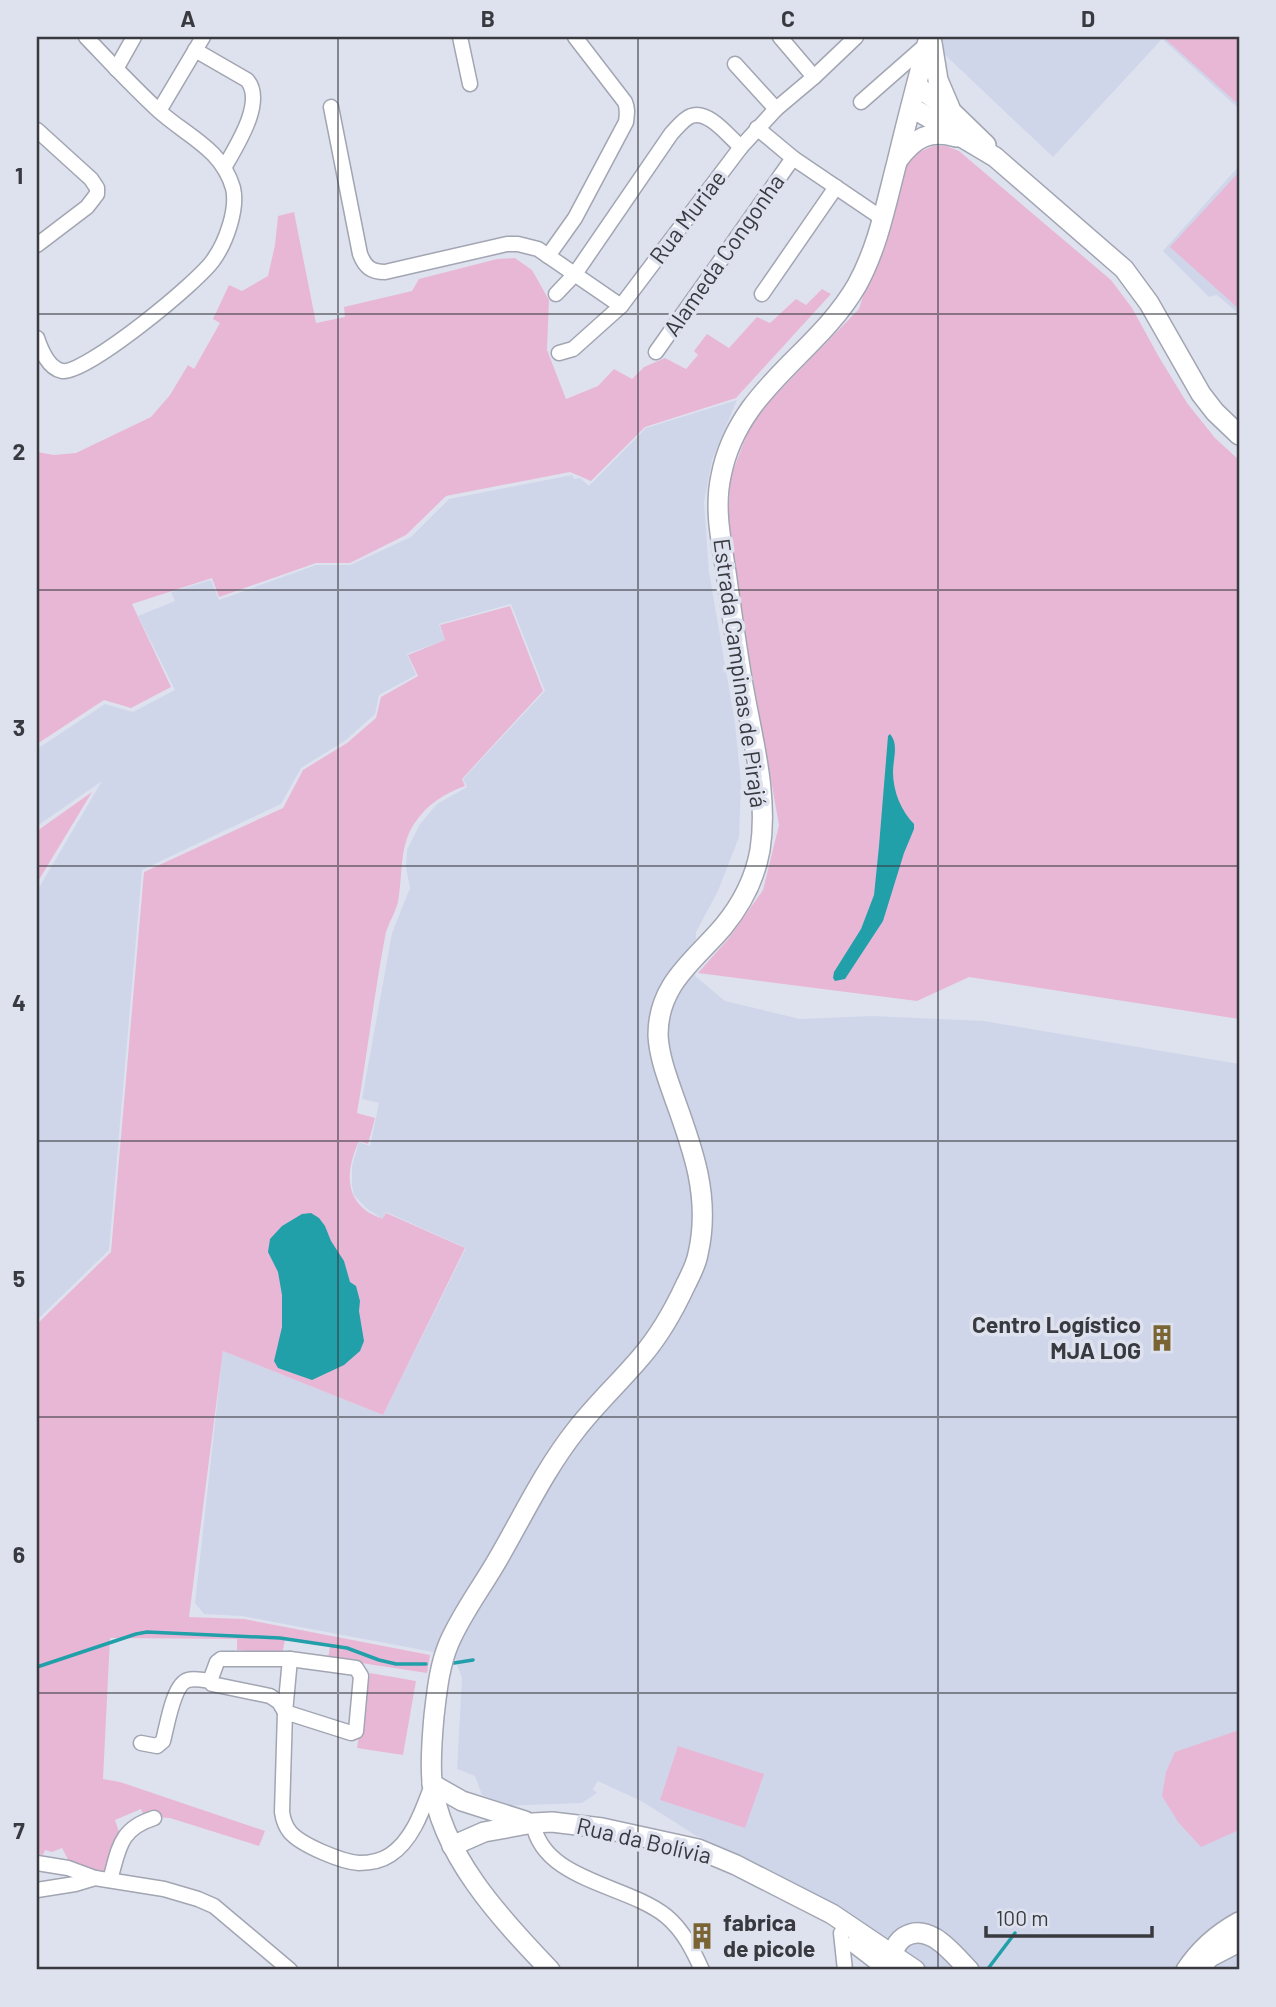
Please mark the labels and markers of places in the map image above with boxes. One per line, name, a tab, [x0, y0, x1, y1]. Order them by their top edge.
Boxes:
place label: Centro Logístico MJA LOG	[972, 1310, 1141, 1364]
building icon: Centro Logístico MJA LOG	[1147, 1323, 1177, 1353]
place label: fabrica de picole	[723, 1908, 815, 1962]
building icon: fabrica de picole	[687, 1921, 717, 1951]

